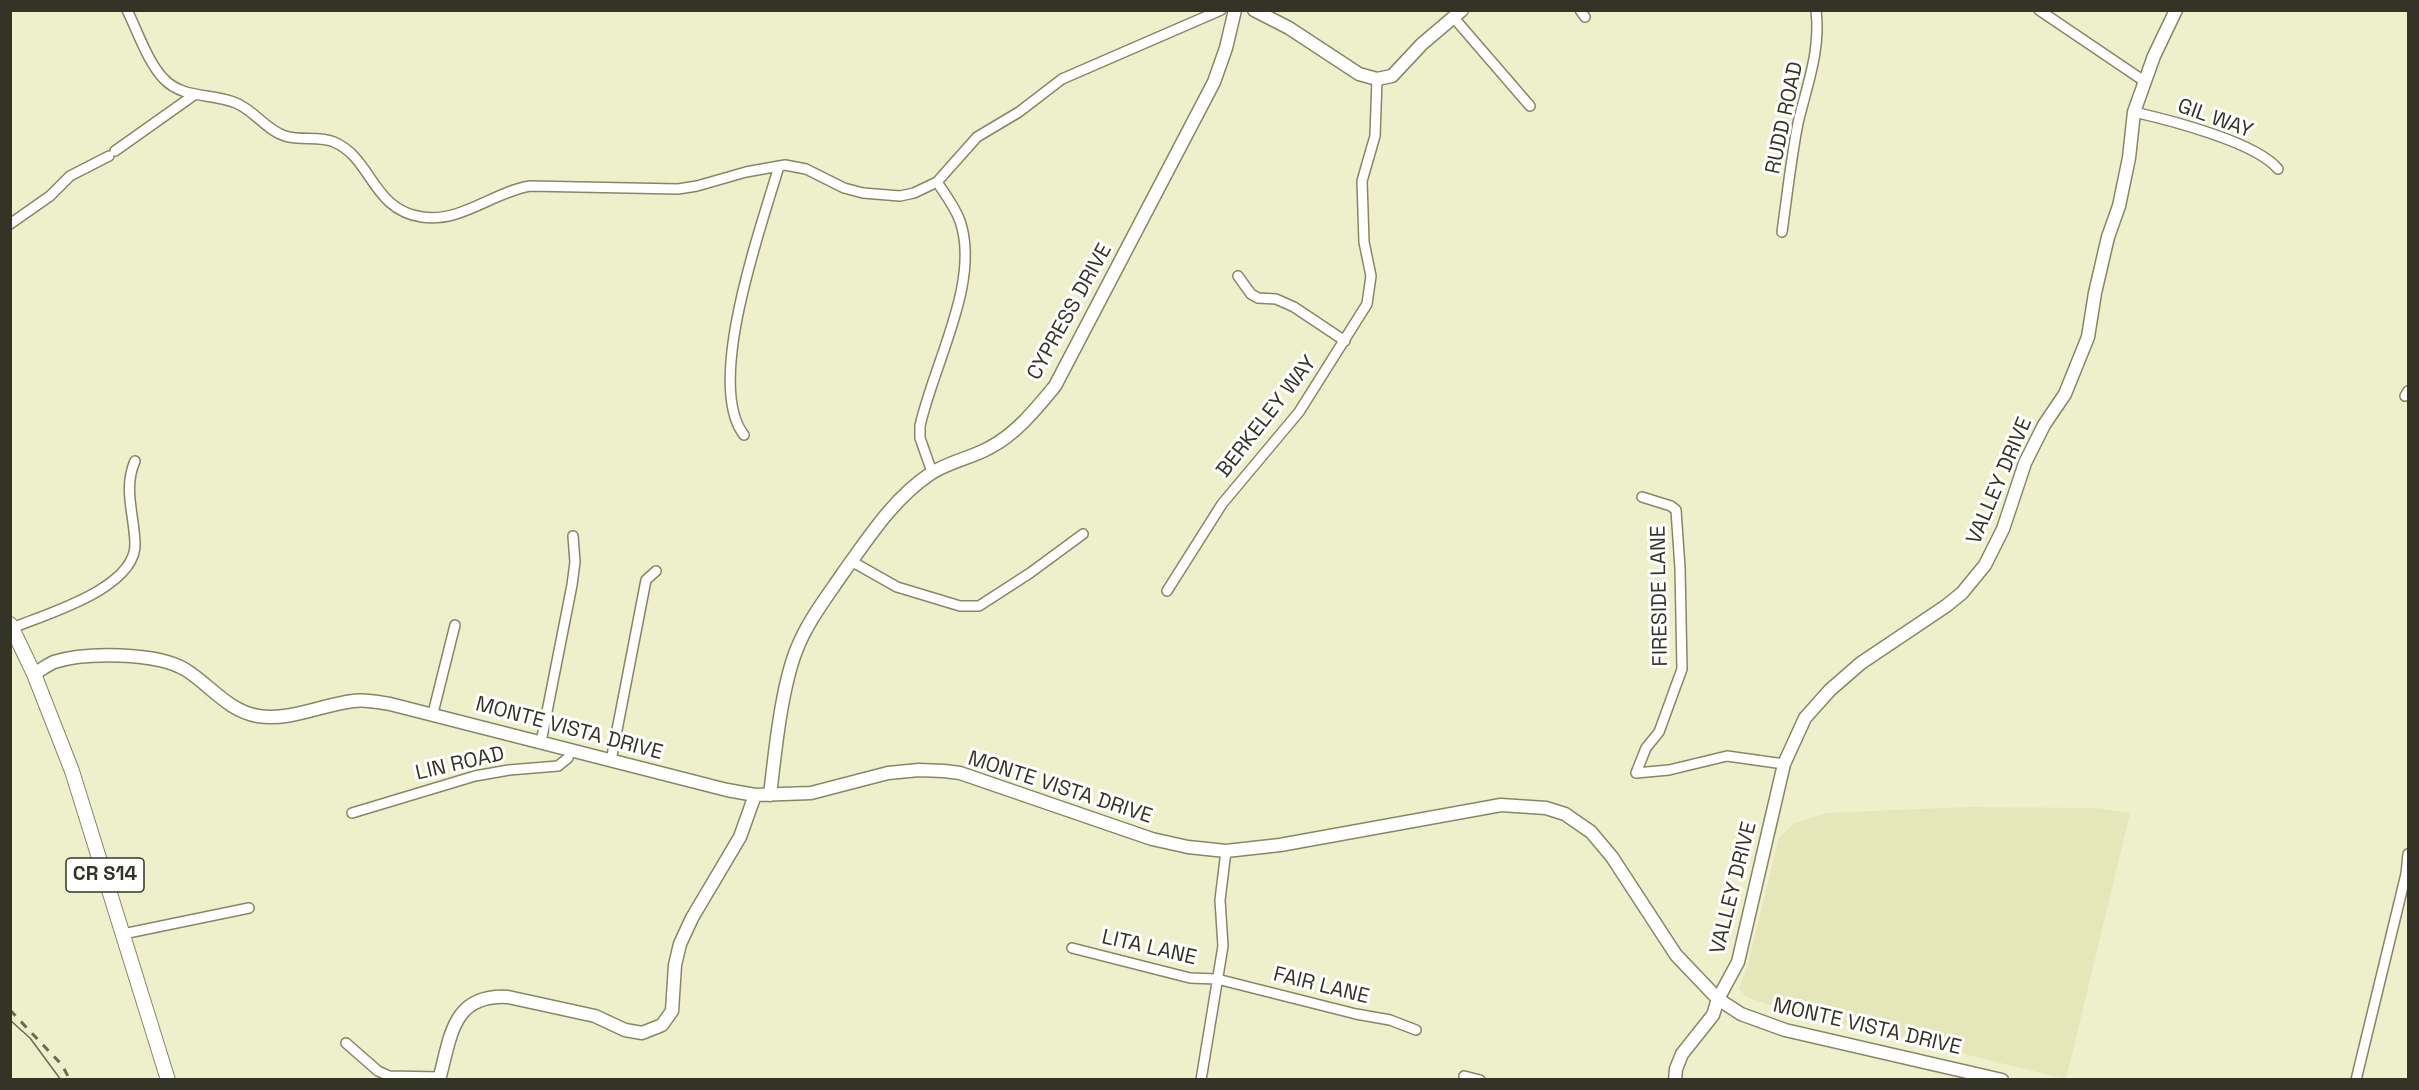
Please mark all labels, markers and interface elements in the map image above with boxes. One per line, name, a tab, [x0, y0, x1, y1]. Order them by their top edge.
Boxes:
street label: RUDD ROAD	[1761, 60, 1809, 176]
street label: GIL WAY	[2174, 94, 2256, 144]
street label: CYPRESS DRIVE	[1022, 239, 1118, 385]
street label: BERKELEY WAY	[1212, 351, 1322, 483]
street label: VALLEY DRIVE	[1962, 414, 2038, 548]
street label: FIRESIDE LANE	[1646, 525, 1674, 667]
street label: MONTE VISTA DRIVE	[473, 692, 665, 766]
street label: LIN ROAD	[413, 742, 507, 786]
street label: MONTE VISTA DRIVE	[965, 746, 1155, 830]
street label: VALLEY DRIVE	[1705, 819, 1763, 957]
road number: CR S14	[66, 858, 144, 892]
street label: LITA LANE	[1099, 925, 1199, 971]
street label: FAIR LANE	[1270, 962, 1372, 1010]
street label: MONTE VISTA DRIVE	[1770, 993, 1964, 1061]

